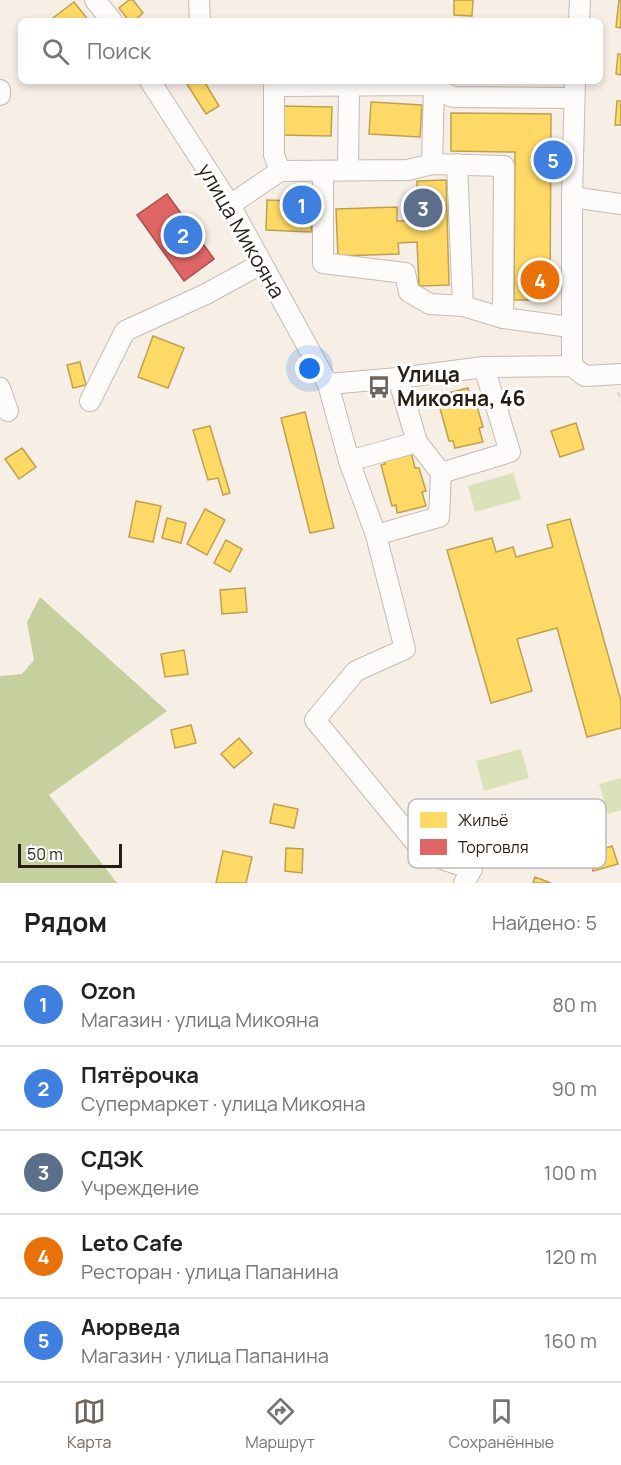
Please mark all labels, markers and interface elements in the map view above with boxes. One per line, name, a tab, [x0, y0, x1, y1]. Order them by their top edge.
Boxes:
search box	[18, 18, 603, 84]
icon: search	[39, 35, 72, 68]
text: Поиск	[87, 36, 151, 66]
pin: 5	[534, 138, 572, 182]
street label: улица Микояна	[192, 158, 292, 303]
pin: 1	[282, 182, 322, 228]
pin: 3	[404, 186, 442, 230]
pin: 2	[164, 212, 202, 258]
pin: 4	[520, 258, 560, 302]
your location	[295, 354, 324, 383]
place label: Улица Микояна, 46	[397, 360, 526, 412]
bus stop icon: Улица Микояна, 46	[366, 374, 392, 400]
legend	[408, 799, 606, 868]
text: Жильё	[458, 809, 508, 831]
text: Торговля	[458, 836, 529, 858]
scale bar	[18, 841, 122, 868]
text: 50 m	[27, 843, 63, 865]
text: Рядом	[24, 904, 107, 940]
text: Найдено: 5	[492, 909, 597, 936]
text: Ozon	[81, 976, 136, 1006]
text: 1	[39, 991, 48, 1018]
text: 80 m	[552, 991, 597, 1018]
text: Магазин · улица Микояна	[81, 1006, 319, 1033]
text: Пятёрочка	[81, 1060, 199, 1090]
text: 2	[38, 1075, 49, 1102]
text: 90 m	[551, 1075, 597, 1102]
text: Супермаркет · улица Микояна	[81, 1090, 366, 1117]
text: СДЭК	[81, 1144, 143, 1174]
text: 3	[38, 1159, 49, 1186]
text: 100 m	[544, 1159, 597, 1186]
text: Учреждение	[81, 1174, 199, 1201]
text: Leto Cafe	[81, 1228, 183, 1258]
text: 4	[37, 1243, 50, 1270]
text: 120 m	[545, 1243, 597, 1270]
text: Ресторан · улица Папанина	[81, 1258, 339, 1285]
text: Аюрведа	[81, 1312, 180, 1342]
text: 5	[38, 1327, 49, 1354]
text: 160 m	[544, 1327, 597, 1354]
text: Магазин · улица Папанина	[81, 1342, 329, 1369]
tab: Карта	[67, 1395, 111, 1453]
tab: Маршрут	[245, 1395, 315, 1453]
tab: Сохранённые	[449, 1395, 554, 1453]

